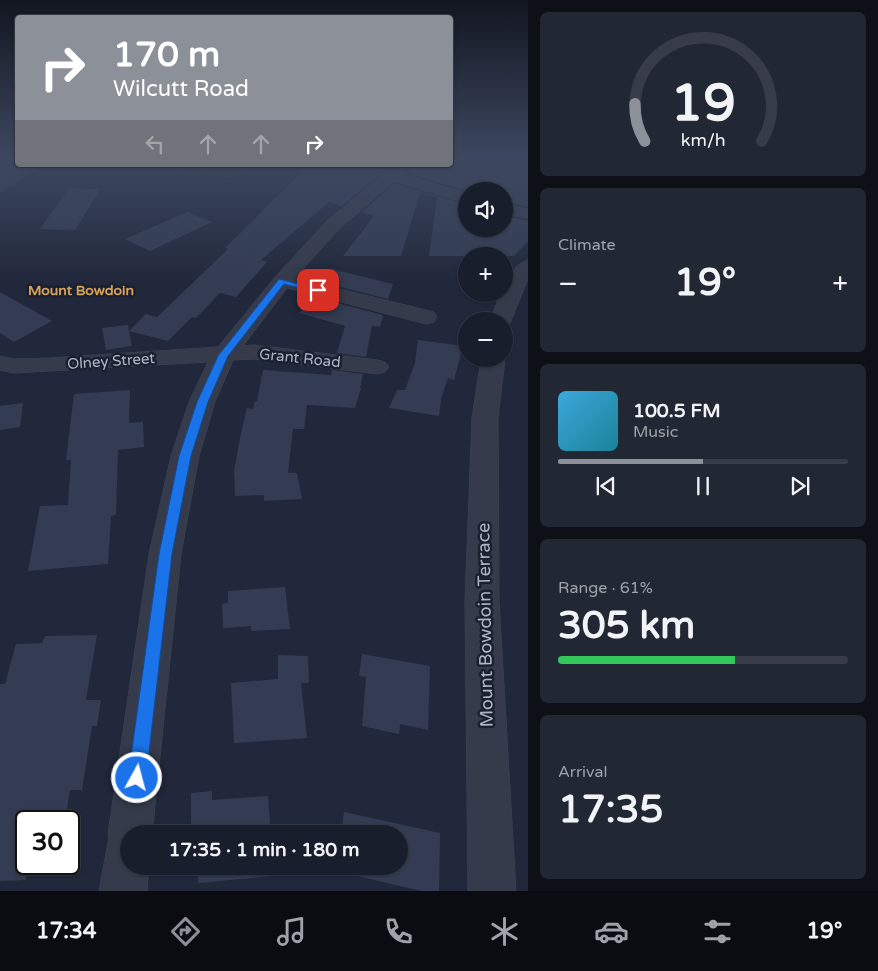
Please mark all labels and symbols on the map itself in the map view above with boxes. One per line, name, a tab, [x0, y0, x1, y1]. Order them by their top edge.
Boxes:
pin	[297, 269, 339, 311]
district label: Mount Bowdoin	[28, 282, 134, 299]
street label: Grant Road	[258, 345, 342, 371]
street label: Olney Street	[66, 349, 156, 373]
street label: Mount Bowdoin Terrace	[472, 522, 498, 728]
position arrow	[110, 751, 162, 803]
speed limit sign: 30	[15, 810, 80, 875]

